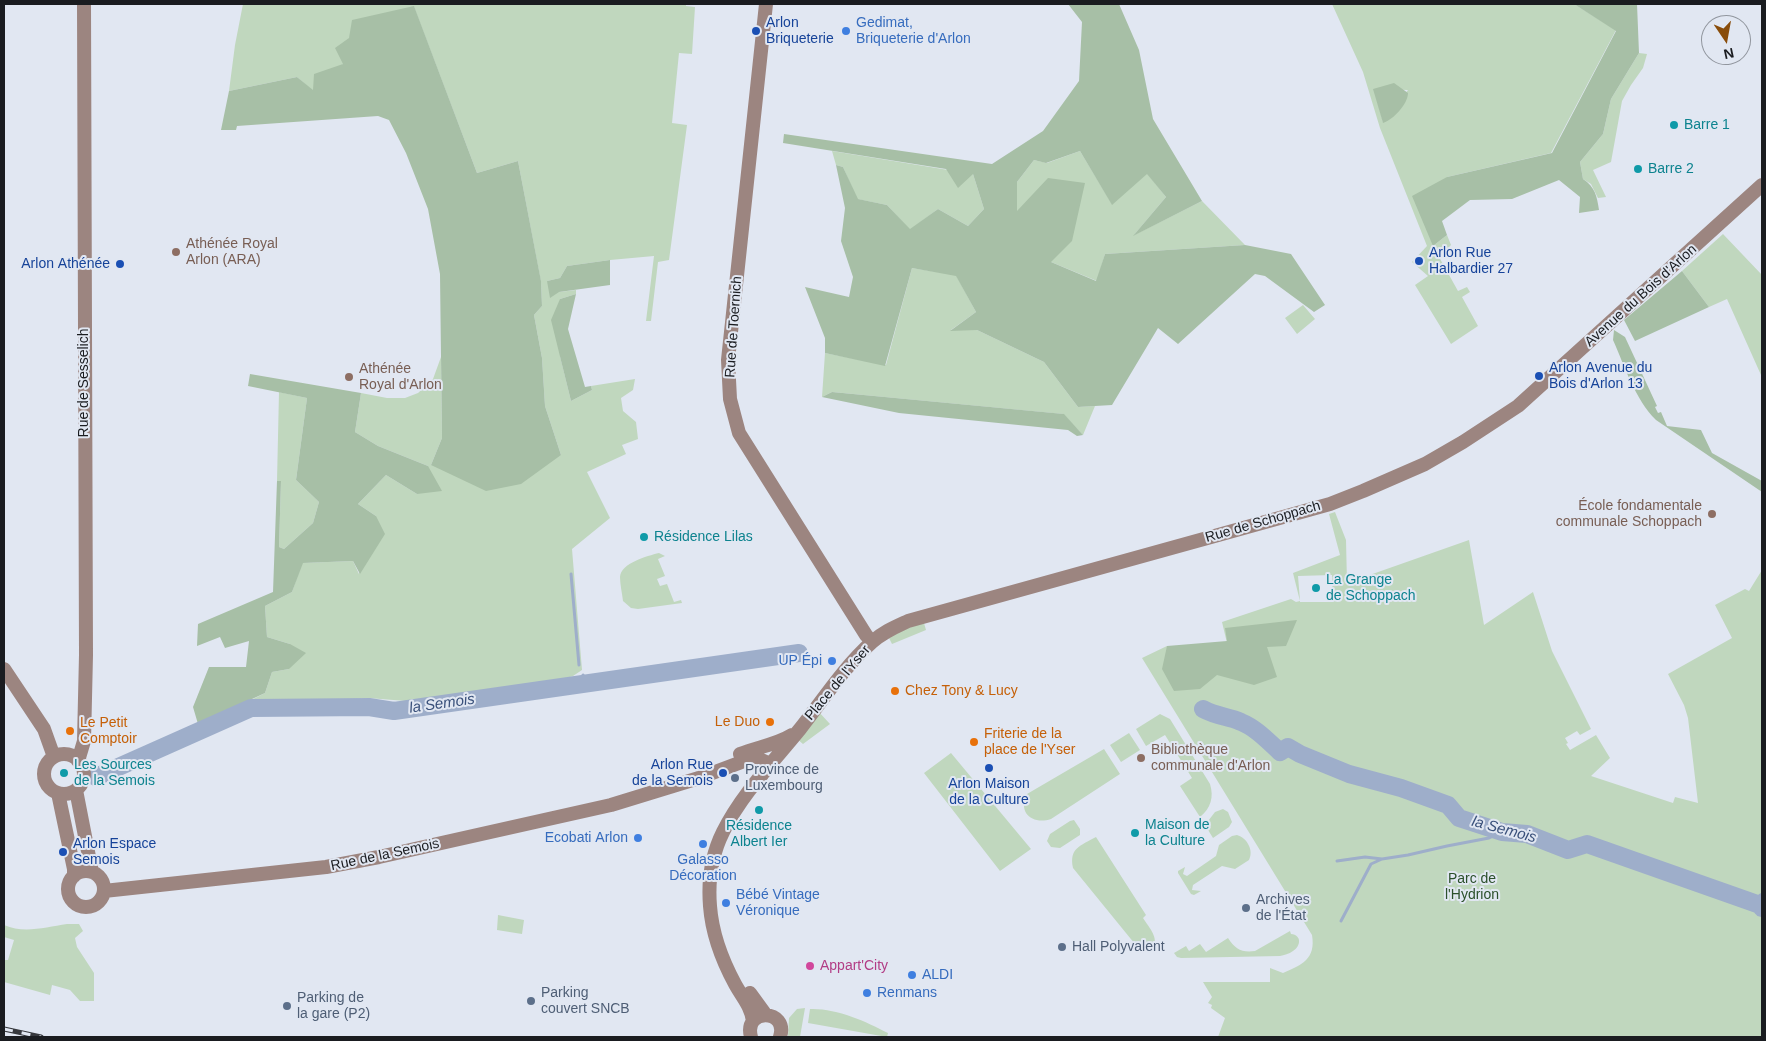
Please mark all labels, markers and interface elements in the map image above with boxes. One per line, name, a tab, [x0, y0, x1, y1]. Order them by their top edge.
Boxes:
place label: Arlon Briqueterie	[766, 15, 834, 48]
place label: Gedimat, Briqueterie d'Arlon	[856, 15, 971, 48]
north arrow	[1701, 15, 1751, 65]
marker: Arlon Briqueterie	[750, 25, 762, 37]
marker: Gedimat, Briqueterie d'Arlon	[840, 25, 852, 37]
text: N	[1722, 45, 1736, 63]
place label: Barre 1	[1684, 117, 1730, 133]
marker: Barre 1	[1668, 119, 1680, 131]
place label: Barre 2	[1648, 161, 1694, 177]
marker: Barre 2	[1632, 163, 1644, 175]
place label: Athénée Royal Arlon (ARA)	[186, 236, 278, 268]
street label: Avenue du Bois d'Arlon	[1582, 241, 1700, 351]
place label: Arlon Rue Halbardier 27	[1429, 245, 1513, 278]
marker: Athénée Royal Arlon (ARA)	[170, 246, 182, 258]
marker: Arlon Rue Halbardier 27	[1413, 255, 1425, 267]
place label: Arlon Athénée	[21, 256, 110, 272]
marker: Arlon Athénée	[114, 258, 126, 270]
street label: Rue de Toernich	[722, 276, 746, 378]
street label: Rue de Sesselich	[76, 329, 92, 437]
place label: Arlon Avenue du Bois d'Arlon 13	[1549, 360, 1652, 392]
place label: Athénée Royal d'Arlon	[359, 361, 442, 394]
marker: Arlon Avenue du Bois d'Arlon 13	[1533, 370, 1545, 382]
marker: Athénée Royal d'Arlon	[343, 371, 355, 383]
street label: Rue de Schoppach	[1203, 498, 1323, 546]
place label: École fondamentale communale Schoppach	[1556, 498, 1702, 530]
marker: École fondamentale communale Schoppach	[1706, 508, 1718, 520]
place label: Résidence Lilas	[654, 529, 753, 545]
marker: Résidence Lilas	[638, 531, 650, 543]
place label: La Grange de Schoppach	[1326, 572, 1416, 604]
marker: La Grange de Schoppach	[1310, 582, 1322, 594]
street label: Place de l'Yser	[802, 642, 874, 724]
place label: UP Épi	[778, 653, 822, 669]
marker: UP Épi	[826, 655, 838, 667]
place label: Chez Tony & Lucy	[905, 683, 1018, 699]
marker: Chez Tony & Lucy	[889, 685, 901, 697]
water label: la Semois	[408, 691, 476, 717]
place label: Le Duo	[715, 714, 760, 730]
place label: Le Petit Comptoir	[80, 715, 137, 748]
marker: Le Duo	[764, 716, 776, 728]
marker: Le Petit Comptoir	[64, 725, 76, 737]
place label: Friterie de la place de l'Yser	[984, 726, 1075, 759]
marker: Friterie de la place de l'Yser	[968, 736, 980, 748]
place label: Bibliothèque communale d'Arlon	[1151, 742, 1270, 774]
marker: Bibliothèque communale d'Arlon	[1135, 752, 1147, 764]
place label: Les Sources de la Semois	[74, 757, 155, 790]
place label: Arlon Rue de la Semois	[632, 757, 713, 790]
place label: Province de Luxembourg	[745, 762, 823, 794]
marker: Arlon Maison de la Culture	[983, 762, 995, 774]
marker: Les Sources de la Semois	[58, 767, 70, 779]
marker: Arlon Rue de la Semois	[717, 767, 729, 779]
marker: Province de Luxembourg	[729, 772, 741, 784]
place label: Arlon Maison de la Culture	[948, 776, 1030, 809]
marker: Résidence Albert Ier	[753, 804, 765, 816]
water label: la Semois	[1470, 813, 1538, 847]
place label: Maison de la Culture	[1145, 817, 1210, 850]
place label: Résidence Albert Ier	[726, 818, 792, 850]
marker: Maison de la Culture	[1129, 827, 1141, 839]
place label: Ecobati Arlon	[545, 830, 628, 846]
marker: Ecobati Arlon	[632, 832, 644, 844]
street label: Rue de la Semois	[329, 835, 441, 875]
place label: Arlon Espace Semois	[73, 836, 156, 869]
marker: Galasso Décoration	[697, 838, 709, 850]
marker: Arlon Espace Semois	[57, 846, 69, 858]
place label: Galasso Décoration	[669, 852, 737, 884]
park label: Parc de l'Hydrion	[1445, 871, 1499, 904]
place label: Bébé Vintage Véronique	[736, 887, 820, 920]
place label: Archives de l'État	[1256, 892, 1310, 924]
marker: Bébé Vintage Véronique	[720, 897, 732, 909]
marker: Archives de l'État	[1240, 902, 1252, 914]
place label: Hall Polyvalent	[1072, 939, 1165, 955]
marker: Hall Polyvalent	[1056, 941, 1068, 953]
place label: Appart'City	[820, 958, 888, 974]
marker: Appart'City	[804, 960, 816, 972]
place label: ALDI	[922, 967, 953, 983]
marker: ALDI	[906, 969, 918, 981]
place label: Parking couvert SNCB	[541, 985, 630, 1018]
place label: Renmans	[877, 985, 937, 1001]
marker: Renmans	[861, 987, 873, 999]
place label: Parking de la gare (P2)	[297, 990, 370, 1022]
marker: Parking couvert SNCB	[525, 995, 537, 1007]
marker: Parking de la gare (P2)	[281, 1000, 293, 1012]

